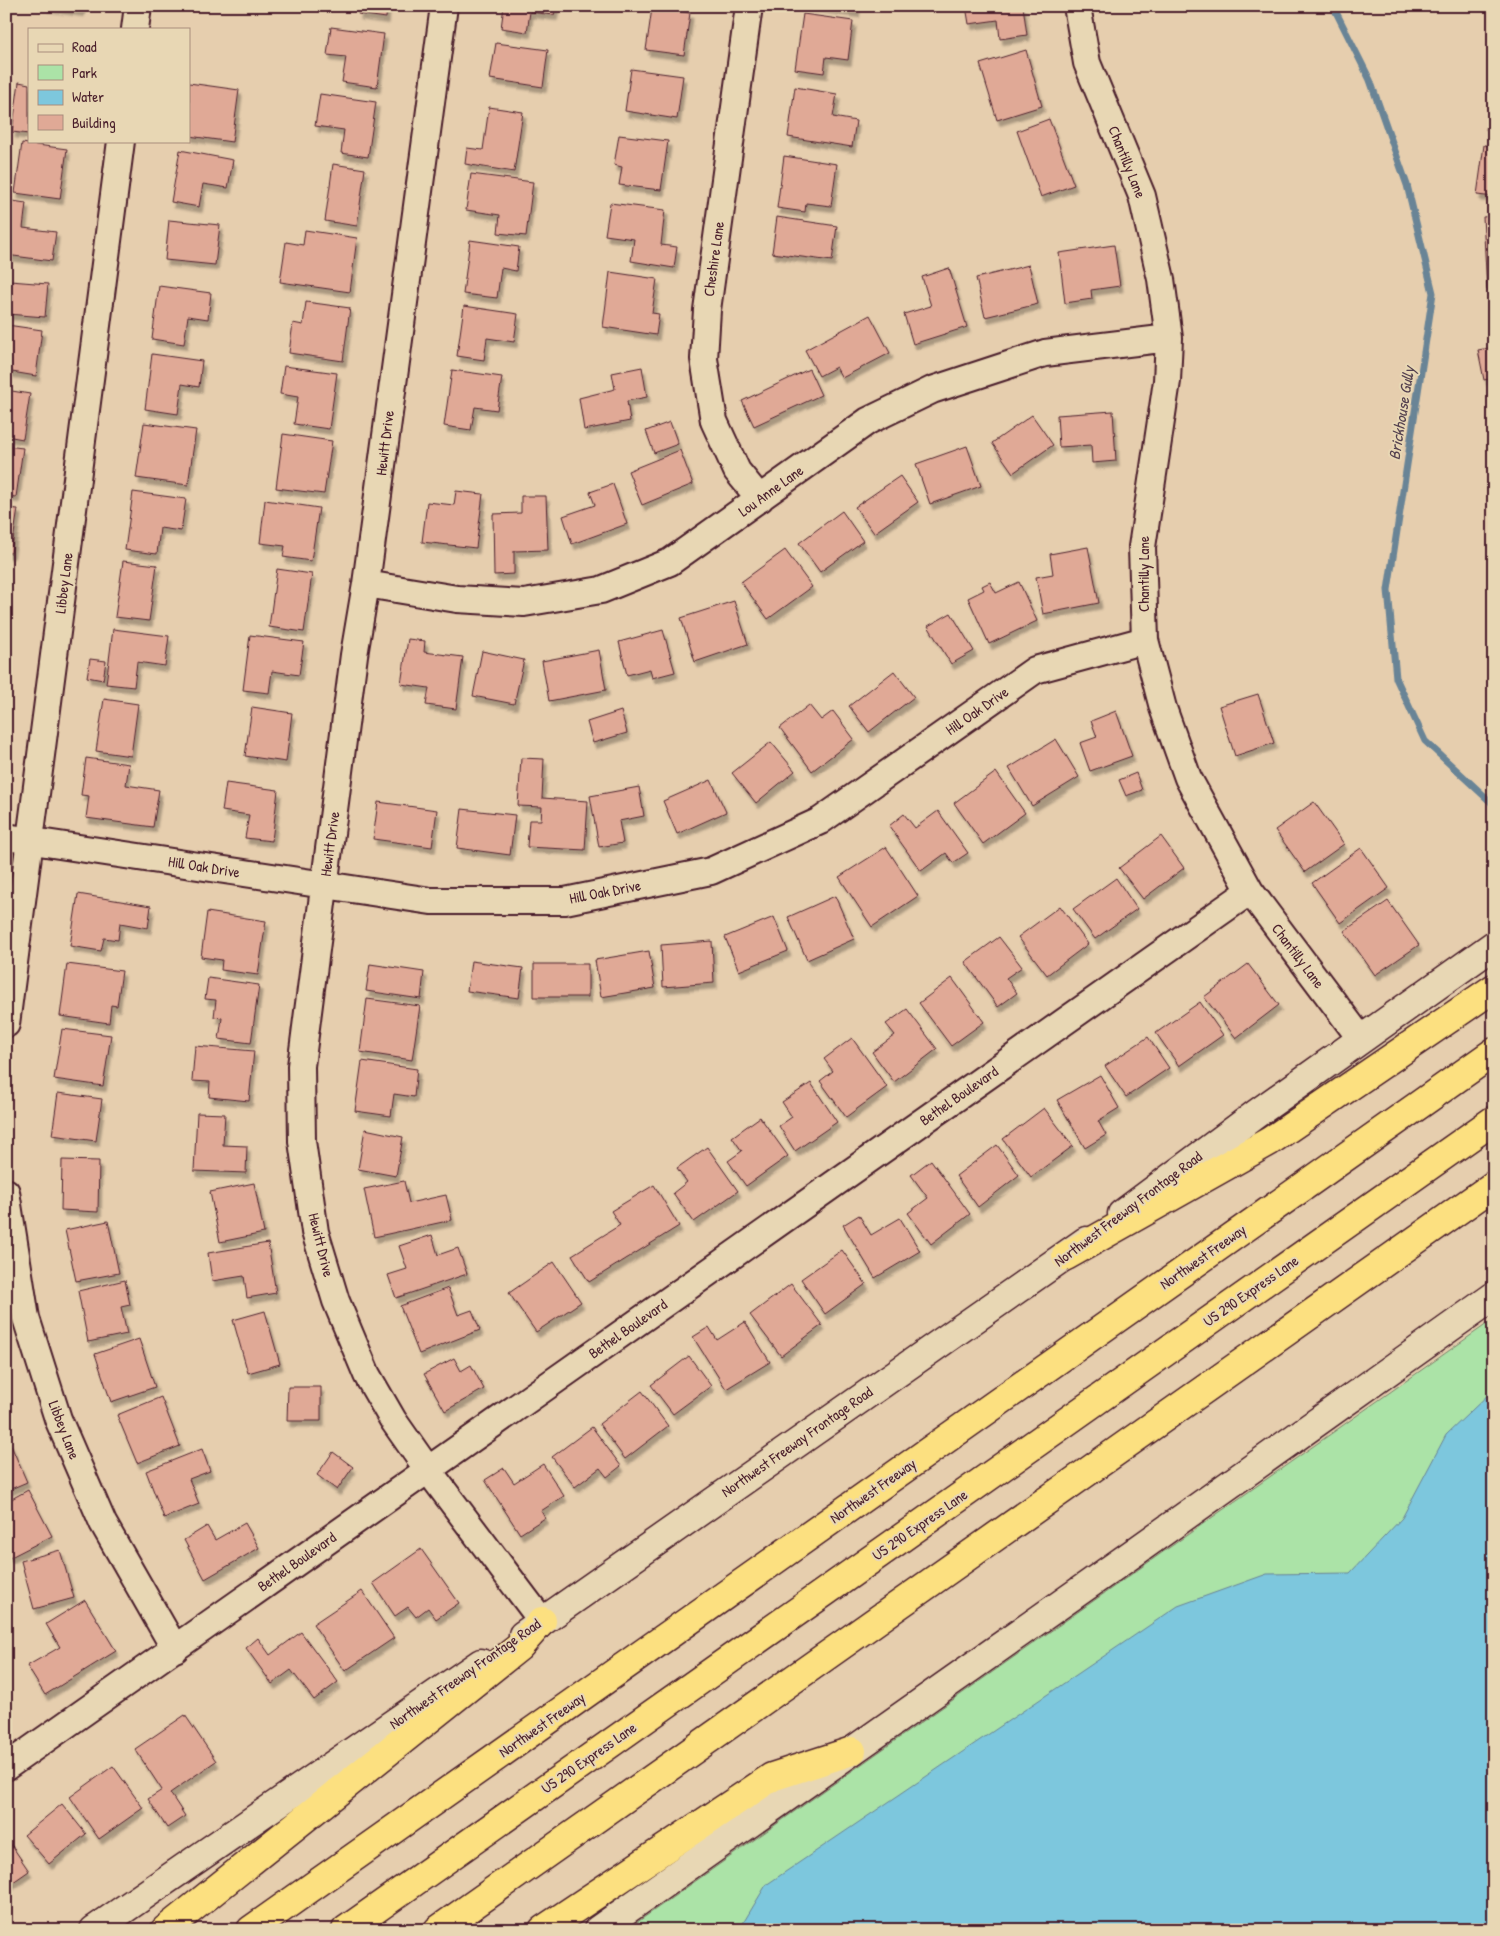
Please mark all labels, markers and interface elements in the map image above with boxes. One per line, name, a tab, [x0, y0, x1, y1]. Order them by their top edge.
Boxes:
legend	[28, 28, 190, 142]
text: Road	[72, 36, 97, 57]
text: Park	[72, 62, 97, 83]
text: Water	[72, 86, 104, 107]
text: Building	[72, 112, 116, 133]
street label: Chantilly Lane	[1103, 123, 1151, 201]
street label: Cheshire Lane	[698, 220, 729, 298]
water label: Brickhouse Gully	[1383, 363, 1420, 461]
street label: Hewitt Drive	[370, 409, 399, 477]
street label: Lou Anne Lane	[734, 460, 807, 521]
street label: Chantilly Lane	[1133, 536, 1154, 612]
street label: Libbey Lane	[49, 551, 78, 615]
street label: Hill Oak Drive	[941, 681, 1012, 740]
street label: Hewitt Drive	[315, 810, 344, 878]
street label: Hill Oak Drive	[167, 850, 242, 883]
street label: Hill Oak Drive	[567, 874, 642, 909]
street label: Chantilly Lane	[1267, 919, 1330, 992]
street label: Bethel Boulevard	[915, 1061, 1002, 1130]
street label: Northwest Freeway Frontage Road	[1051, 1148, 1205, 1270]
street label: Hewitt Drive	[303, 1211, 340, 1279]
street label: Northwest Freeway	[1156, 1221, 1250, 1293]
street label: US 290 Express Lane	[1199, 1250, 1303, 1331]
street label: Bethel Boulevard	[584, 1294, 671, 1363]
street label: Northwest Freeway Frontage Road	[718, 1383, 876, 1501]
street label: Libbey Lane	[44, 1397, 85, 1462]
street label: Northwest Freeway	[826, 1455, 920, 1527]
street label: US 290 Express Lane	[868, 1484, 972, 1565]
street label: Bethel Boulevard	[253, 1527, 340, 1596]
street label: Northwest Freeway Frontage Road	[386, 1615, 544, 1733]
street label: Northwest Freeway	[495, 1689, 589, 1761]
street label: US 290 Express Lane	[537, 1717, 641, 1798]

